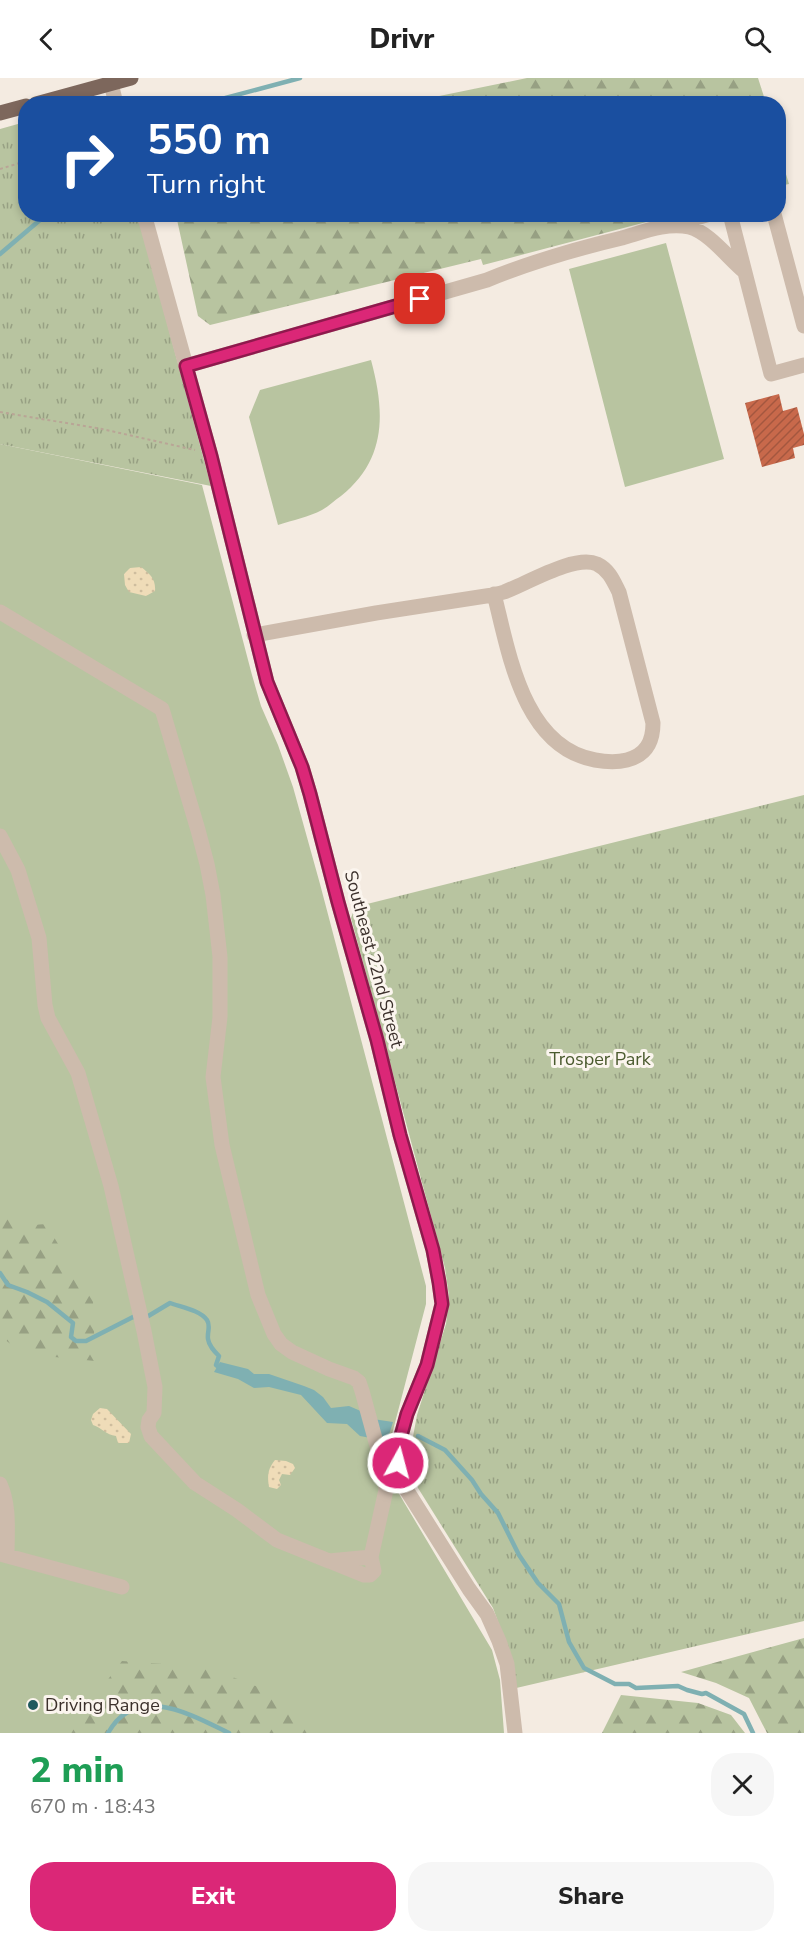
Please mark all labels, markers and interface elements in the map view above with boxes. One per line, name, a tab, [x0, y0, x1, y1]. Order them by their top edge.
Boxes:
text: Drivr	[370, 21, 434, 58]
icon: back	[30, 23, 63, 56]
icon: search	[741, 23, 774, 56]
text: 550 m	[147, 112, 271, 169]
icon: right	[48, 120, 126, 198]
text: Turn right	[147, 166, 265, 203]
pin	[394, 273, 445, 324]
icon: arrive	[403, 282, 436, 315]
street label: Southeast 22nd Street	[339, 868, 409, 1051]
park label: Trosper Park	[549, 1047, 652, 1071]
position arrow	[366, 1431, 430, 1495]
place label: Driving Range	[45, 1693, 160, 1717]
marker: Driving Range	[26, 1698, 40, 1712]
text: 2 min	[30, 1746, 125, 1795]
button: close	[711, 1753, 774, 1816]
text: 670 m · 18:43	[30, 1793, 156, 1820]
button: Exit	[30, 1862, 396, 1931]
button: Share	[408, 1862, 774, 1931]

